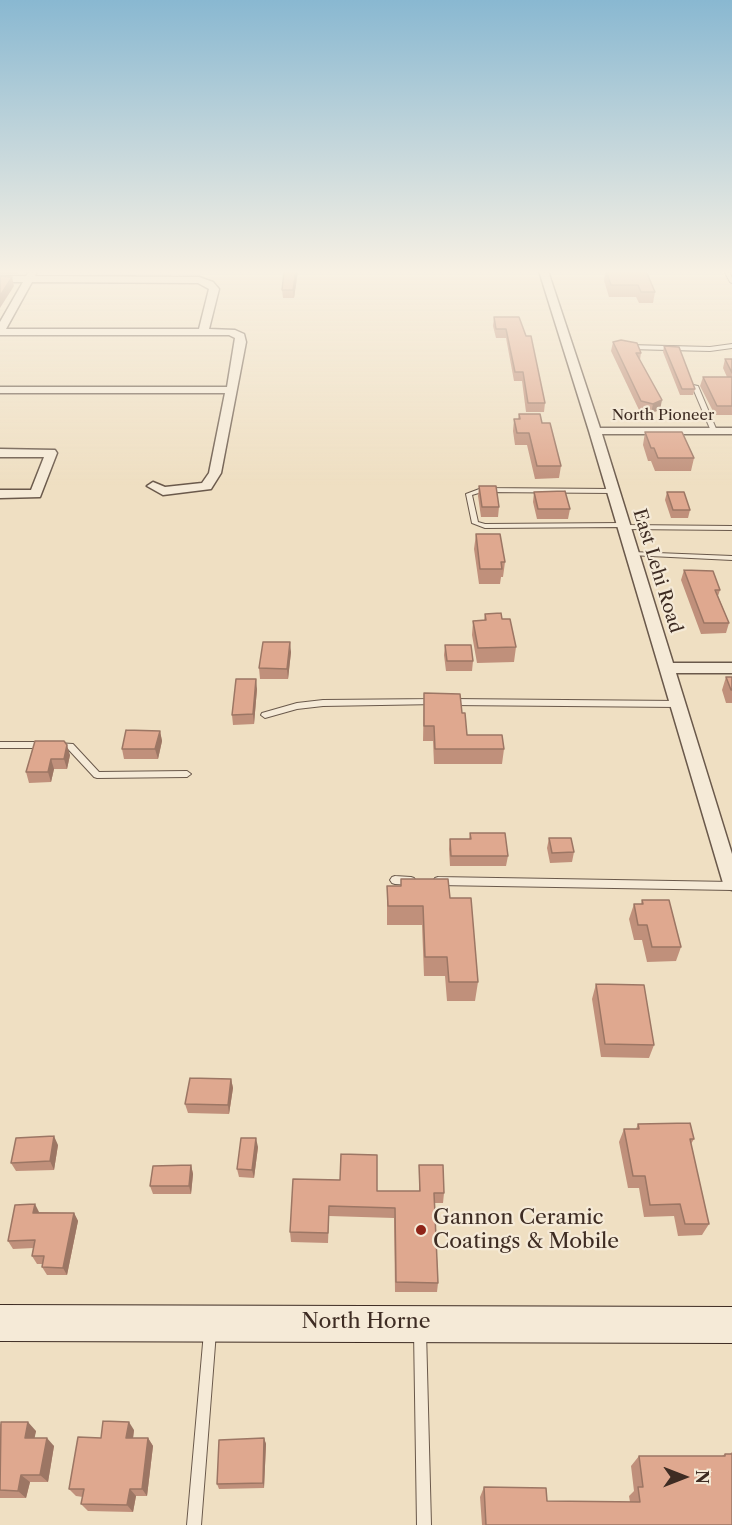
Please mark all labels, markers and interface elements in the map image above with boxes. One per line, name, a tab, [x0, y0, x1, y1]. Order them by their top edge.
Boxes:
street label: North Pioneer	[612, 407, 714, 425]
street label: East Lehi Road	[628, 506, 686, 636]
place label: Gannon Ceramic Coatings & Mobile	[433, 1205, 619, 1255]
marker: Gannon Ceramic Coatings & Mobile	[414, 1223, 428, 1237]
street label: North Horne	[302, 1309, 430, 1335]
north arrow	[654, 1447, 714, 1507]
text: N	[692, 1470, 712, 1484]

